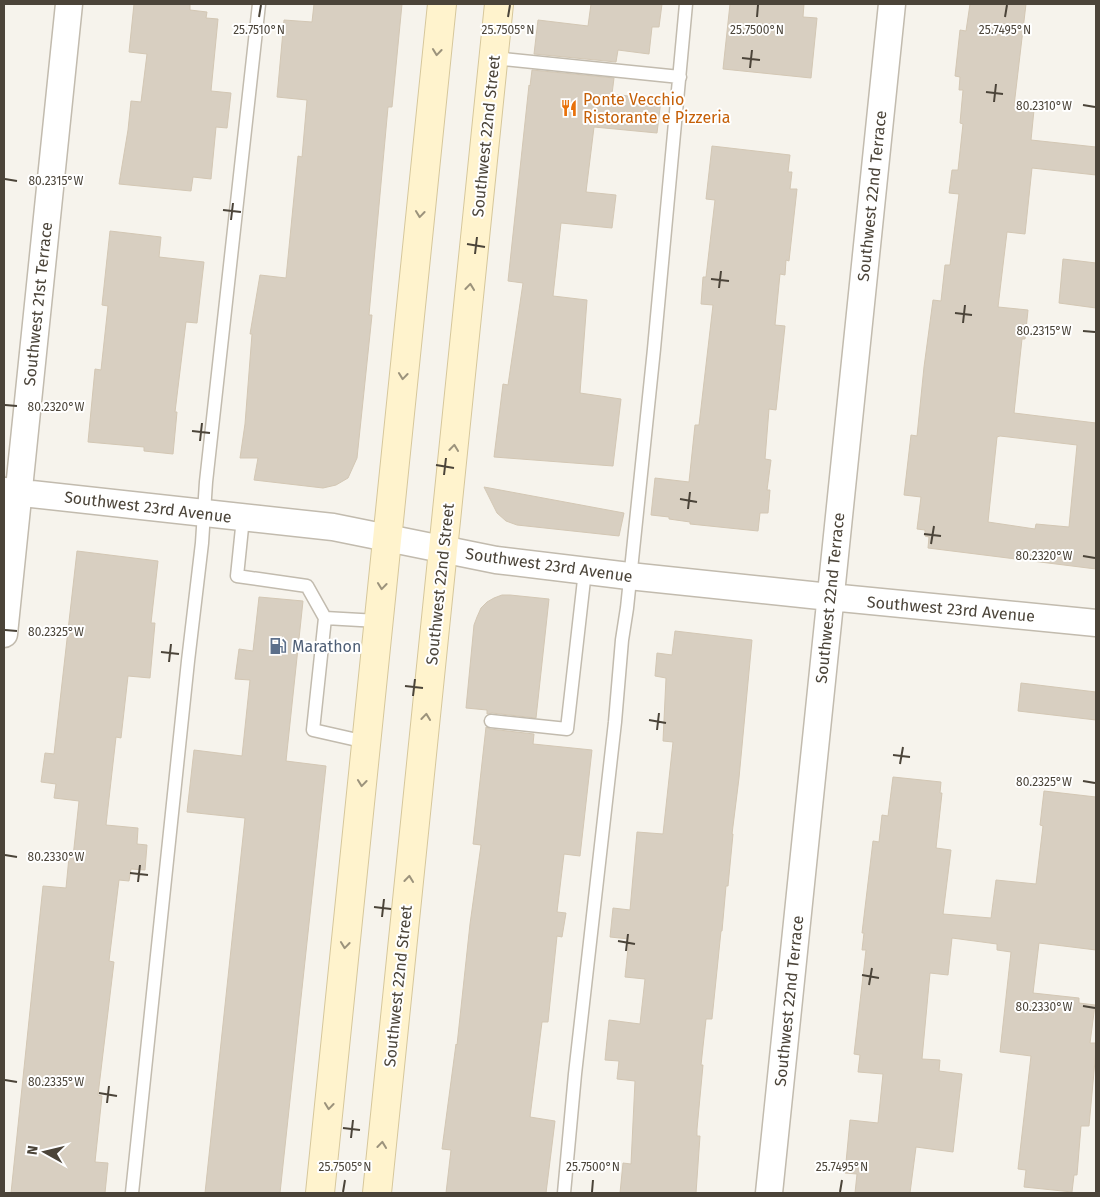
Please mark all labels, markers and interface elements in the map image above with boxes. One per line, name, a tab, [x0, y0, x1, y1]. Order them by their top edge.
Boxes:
text: 25.7510°N	[233, 23, 285, 37]
text: 25.7505°N	[481, 23, 535, 37]
text: 25.7500°N	[730, 23, 784, 37]
text: 25.7495°N	[979, 23, 1031, 37]
one-way arrow	[432, 49, 443, 57]
street label: Southwest 22nd Street	[468, 54, 504, 218]
place label: Ponte Vecchio Ristorante e Pizzeria	[583, 90, 731, 127]
restaurant icon: Ponte Vecchio Ristorante e Pizzeria	[559, 98, 579, 118]
text: 80.2310°W	[1016, 99, 1072, 113]
street label: Southwest 22nd Terrace	[854, 110, 890, 282]
text: 80.2315°W	[28, 174, 84, 188]
one-way arrow	[415, 210, 426, 218]
street label: Southwest 21st Terrace	[20, 221, 56, 387]
one-way arrow	[464, 282, 475, 290]
text: 80.2315°W	[1016, 324, 1072, 338]
one-way arrow	[398, 372, 409, 380]
text: 80.2320°W	[28, 400, 84, 414]
one-way arrow	[448, 444, 459, 452]
street label: Southwest 23rd Avenue	[63, 487, 233, 527]
street label: Southwest 22nd Street	[422, 502, 458, 666]
street label: Southwest 22nd Terrace	[812, 512, 848, 684]
street label: Southwest 23rd Avenue	[464, 544, 634, 586]
text: 80.2320°W	[1016, 549, 1072, 563]
one-way arrow	[377, 583, 388, 591]
street label: Southwest 23rd Avenue	[866, 592, 1036, 626]
text: 80.2325°W	[28, 625, 84, 639]
fuel station icon: Marathon	[268, 636, 288, 656]
place label: Marathon	[292, 637, 361, 656]
one-way arrow	[420, 713, 431, 721]
text: 80.2325°W	[1016, 775, 1072, 789]
one-way arrow	[357, 779, 368, 787]
text: 80.2330°W	[28, 850, 85, 864]
one-way arrow	[403, 874, 414, 882]
street label: Southwest 22nd Street	[380, 904, 416, 1068]
street label: Southwest 22nd Terrace	[771, 915, 807, 1087]
one-way arrow	[340, 941, 351, 949]
text: 80.2330°W	[1016, 1000, 1073, 1014]
text: 80.2335°W	[28, 1075, 84, 1089]
one-way arrow	[324, 1102, 335, 1110]
north arrow	[20, 1127, 70, 1177]
one-way arrow	[376, 1140, 387, 1148]
text: N	[24, 1144, 42, 1156]
text: 25.7505°N	[318, 1160, 372, 1174]
text: 25.7500°N	[566, 1160, 620, 1174]
text: 25.7495°N	[816, 1160, 868, 1174]

